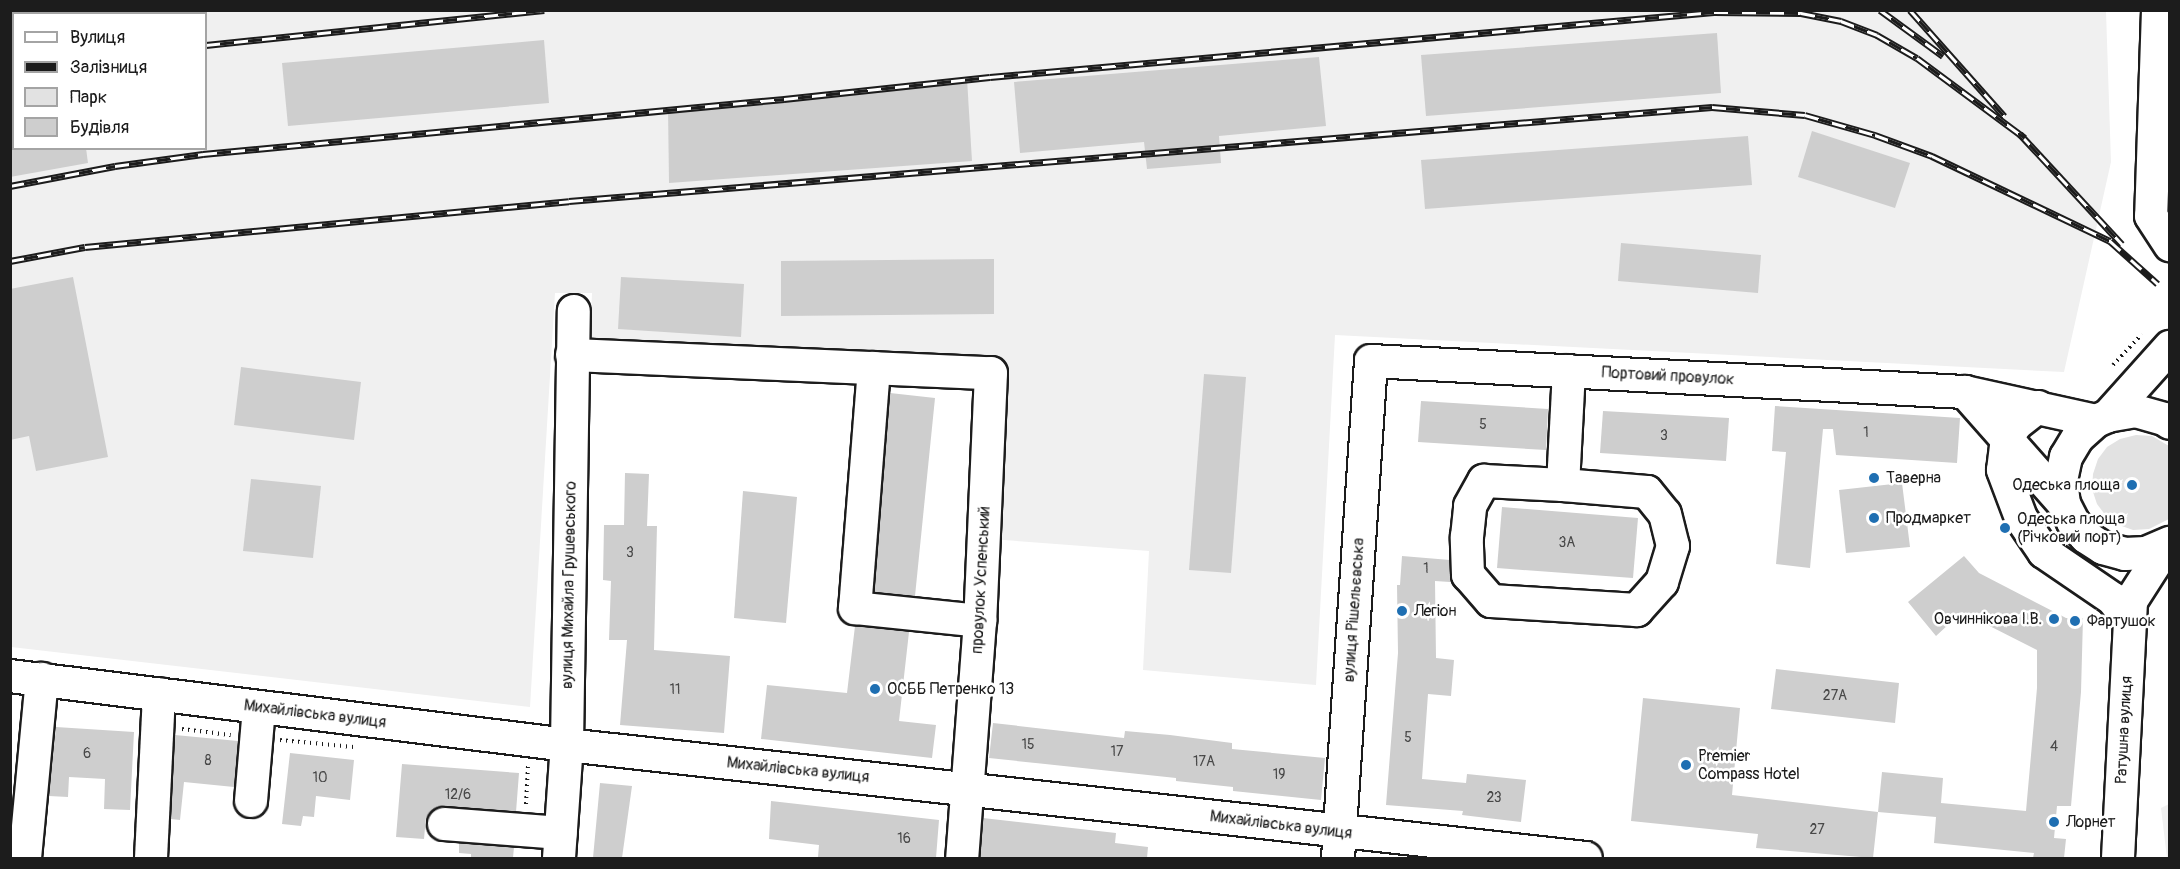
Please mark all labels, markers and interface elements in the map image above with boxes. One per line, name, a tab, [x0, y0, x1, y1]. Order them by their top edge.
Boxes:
legend	[12, 12, 207, 150]
text: Вулиця	[70, 26, 125, 49]
text: Залізниця	[70, 56, 147, 79]
text: Парк	[70, 86, 107, 109]
text: Будівля	[70, 116, 129, 139]
street label: Портовий провулок	[1601, 363, 1735, 389]
house number: 5	[1479, 417, 1487, 433]
house number: 1	[1863, 425, 1869, 441]
house number: 3	[1660, 428, 1668, 444]
place label: Таверна	[1886, 468, 1941, 488]
marker: Таверна	[1867, 471, 1881, 485]
place label: Одеська площа	[2012, 475, 2120, 495]
marker: Одеська площа	[2125, 478, 2139, 492]
street label: вулиця Михайла Грушевського	[558, 481, 580, 689]
street label: провулок Успенський	[968, 506, 994, 654]
place label: Продмаркет	[1886, 508, 1971, 528]
place label: Одеська площа (Річковий порт)	[2017, 509, 2125, 547]
marker: Продмаркет	[1867, 511, 1881, 525]
marker: Одеська площа (Річковий порт)	[1998, 521, 2012, 535]
house number: 3А	[1559, 535, 1575, 551]
street label: вулиця Рішельєвська	[1339, 537, 1369, 683]
house number: 3	[626, 545, 634, 561]
house number: 1	[1423, 561, 1429, 577]
place label: Легіон	[1414, 601, 1456, 621]
marker: Легіон	[1395, 604, 1409, 618]
place label: Овчиннікова І.В.	[1934, 609, 2042, 629]
place label: Фартушок	[2087, 611, 2156, 631]
marker: Овчиннікова І.В.	[2047, 612, 2061, 626]
marker: Фартушок	[2068, 614, 2082, 628]
street label: Ратушна вулиця	[2112, 675, 2136, 785]
place label: ОСББ Петренко 13	[887, 679, 1014, 699]
house number: 11	[670, 682, 680, 698]
marker: ОСББ Петренко 13	[868, 682, 882, 696]
house number: 27А	[1823, 688, 1847, 704]
street label: Михайлівська вулиця	[243, 696, 387, 732]
house number: 5	[1404, 730, 1412, 746]
house number: 15	[1021, 737, 1035, 753]
house number: 4	[2050, 739, 2058, 755]
house number: 17	[1111, 744, 1123, 760]
house number: 6	[83, 746, 91, 762]
place label: Premier Compass Hotel	[1698, 746, 1800, 784]
house number: 8	[204, 753, 212, 769]
street label: Михайлівська вулиця	[726, 753, 870, 787]
house number: 17А	[1193, 754, 1215, 770]
marker: Premier Compass Hotel	[1679, 758, 1693, 772]
house number: 19	[1273, 767, 1285, 783]
house number: 10	[312, 770, 328, 786]
house number: 12/6	[445, 787, 471, 803]
house number: 23	[1486, 790, 1502, 806]
street label: Михайлівська вулиця	[1209, 807, 1353, 843]
place label: Лорнет	[2066, 812, 2116, 832]
marker: Лорнет	[2047, 815, 2061, 829]
house number: 27	[1809, 822, 1825, 838]
house number: 16	[897, 831, 911, 847]

